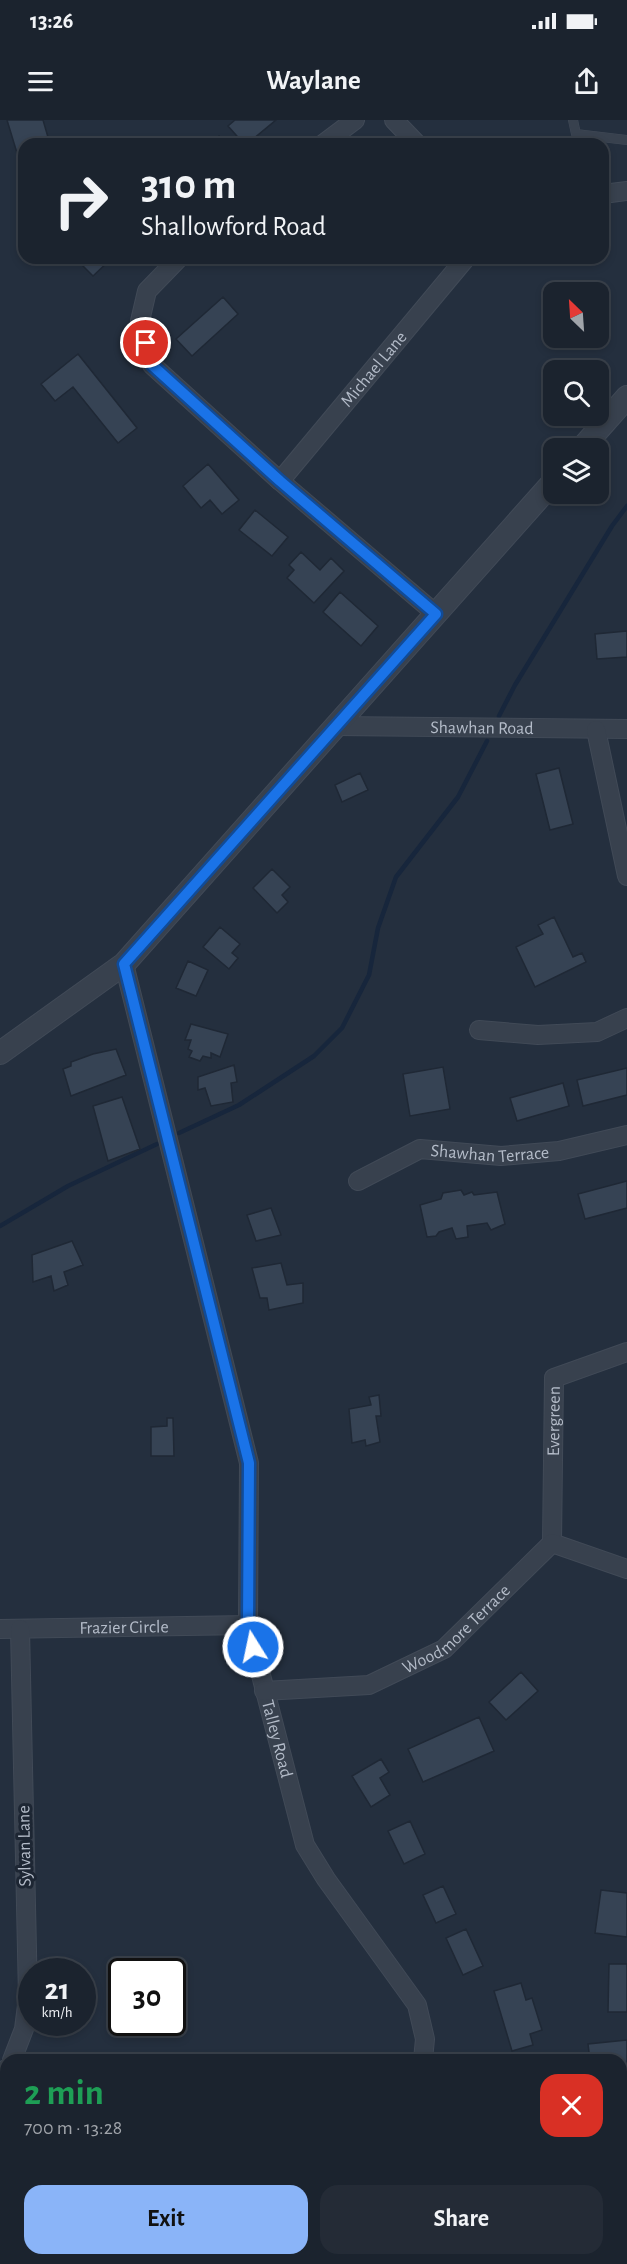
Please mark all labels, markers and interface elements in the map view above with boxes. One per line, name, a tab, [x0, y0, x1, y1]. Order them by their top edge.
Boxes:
text: 13:26	[30, 10, 73, 32]
icon: menu	[24, 65, 57, 98]
icon: share	[570, 65, 603, 98]
text: Waylane	[266, 67, 361, 94]
icon: right	[42, 162, 120, 240]
text: 310 m	[141, 164, 236, 206]
text: Shallowford Road	[141, 213, 326, 240]
north arrow	[543, 282, 609, 348]
map controls	[543, 282, 609, 504]
pin	[120, 317, 171, 368]
icon: arrive	[129, 326, 162, 359]
street label: Michael Lane	[338, 328, 411, 411]
button: search	[543, 360, 609, 426]
button: layers	[543, 438, 609, 504]
street label: Shawhan Road	[430, 719, 534, 738]
street label: Shawhan Terrace	[430, 1142, 550, 1166]
street label: Evergreen	[545, 1386, 564, 1456]
street label: Woodmore Terrace	[400, 1581, 514, 1678]
position arrow	[221, 1615, 285, 1679]
street label: Frazier Circle	[79, 1618, 169, 1638]
street label: Talley Road	[258, 1698, 295, 1780]
street label: Sylvan Lane	[15, 1805, 35, 1887]
speed limit sign: 30	[108, 1958, 186, 2036]
text: 21	[45, 1975, 69, 2005]
text: km/h	[42, 2005, 72, 2020]
button: close	[540, 2074, 603, 2137]
text: 2 min	[24, 2075, 104, 2111]
text: 700 m · 13:28	[24, 2118, 122, 2138]
button: Exit	[24, 2185, 308, 2254]
button: Share	[320, 2185, 603, 2254]

